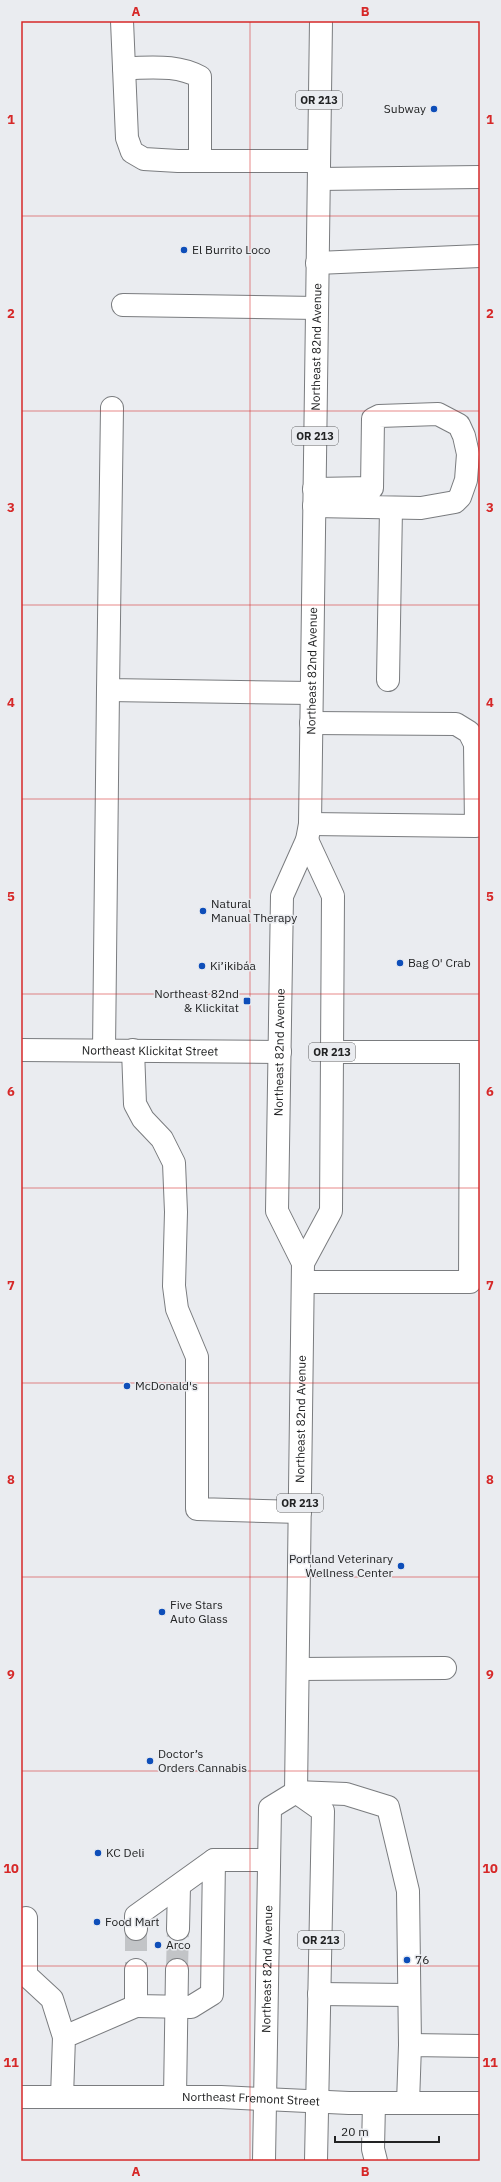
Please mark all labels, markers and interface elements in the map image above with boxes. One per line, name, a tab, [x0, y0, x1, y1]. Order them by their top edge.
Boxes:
text: A	[132, 3, 141, 20]
text: B	[361, 3, 370, 20]
road number: OR 213	[296, 91, 342, 109]
place label: Subway	[384, 101, 426, 116]
marker: Subway	[429, 104, 439, 114]
text: 1	[7, 111, 15, 128]
text: 1	[486, 111, 494, 128]
place label: El Burrito Loco	[192, 242, 271, 257]
marker: El Burrito Loco	[179, 245, 189, 255]
street label: Northeast 82nd Avenue	[308, 283, 324, 411]
text: 2	[7, 305, 15, 322]
text: 2	[486, 305, 494, 322]
road number: OR 213	[292, 427, 338, 445]
text: 3	[7, 499, 15, 516]
text: 3	[486, 499, 494, 516]
street label: Northeast 82nd Avenue	[303, 606, 320, 735]
text: 4	[7, 694, 15, 711]
text: 4	[486, 694, 494, 711]
text: 5	[7, 888, 15, 905]
text: 5	[486, 888, 494, 905]
place label: Natural Manual Therapy	[211, 896, 297, 925]
marker: Natural Manual Therapy	[198, 906, 208, 916]
place label: Bag O' Crab	[408, 955, 471, 970]
place label: Ki’ikibáa	[210, 958, 257, 973]
marker: Bag O' Crab	[395, 958, 405, 968]
marker: Ki’ikibáa	[197, 961, 207, 971]
place label: Northeast 82nd & Klickitat	[154, 986, 239, 1015]
street label: Northeast 82nd Avenue	[271, 988, 288, 1116]
marker: Northeast 82nd & Klickitat	[242, 996, 252, 1006]
street label: Northeast Klickitat Street	[82, 1042, 218, 1059]
road number: OR 213	[309, 1043, 355, 1061]
text: 6	[7, 1083, 15, 1100]
text: 6	[486, 1083, 494, 1100]
text: 7	[7, 1277, 15, 1294]
text: 7	[486, 1277, 494, 1294]
street label: Northeast 82nd Avenue	[292, 1355, 309, 1483]
place label: McDonald's	[135, 1378, 198, 1393]
marker: McDonald's	[122, 1381, 132, 1391]
text: 8	[7, 1471, 15, 1488]
text: 8	[486, 1471, 494, 1488]
road number: OR 213	[277, 1494, 323, 1512]
place label: Portland Veterinary Wellness Center	[289, 1551, 394, 1580]
marker: Portland Veterinary Wellness Center	[396, 1561, 406, 1571]
place label: Five Stars Auto Glass	[170, 1597, 228, 1626]
marker: Five Stars Auto Glass	[157, 1607, 167, 1617]
text: 9	[7, 1666, 15, 1683]
text: 9	[486, 1666, 494, 1683]
place label: Doctor’s Orders Cannabis	[158, 1746, 247, 1775]
marker: Doctor’s Orders Cannabis	[145, 1756, 155, 1766]
place label: KC Deli	[106, 1845, 145, 1860]
marker: KC Deli	[93, 1848, 103, 1858]
text: 10	[3, 1860, 19, 1877]
text: 10	[482, 1860, 498, 1877]
street label: Northeast 82nd Avenue	[258, 1905, 275, 2033]
place label: Food Mart	[105, 1914, 159, 1929]
marker: Food Mart	[92, 1917, 102, 1927]
road number: OR 213	[298, 1931, 344, 1949]
place label: Arco	[166, 1937, 191, 1952]
marker: Arco	[153, 1940, 163, 1950]
place label: 76	[415, 1952, 429, 1967]
marker: 76	[402, 1955, 412, 1965]
text: 11	[3, 2054, 19, 2071]
text: 11	[482, 2054, 498, 2071]
street label: Northeast Fremont Street	[182, 2089, 320, 2109]
scale bar	[335, 2118, 439, 2144]
text: 20 m	[341, 2124, 369, 2139]
text: A	[132, 2163, 141, 2180]
text: B	[361, 2163, 370, 2180]

